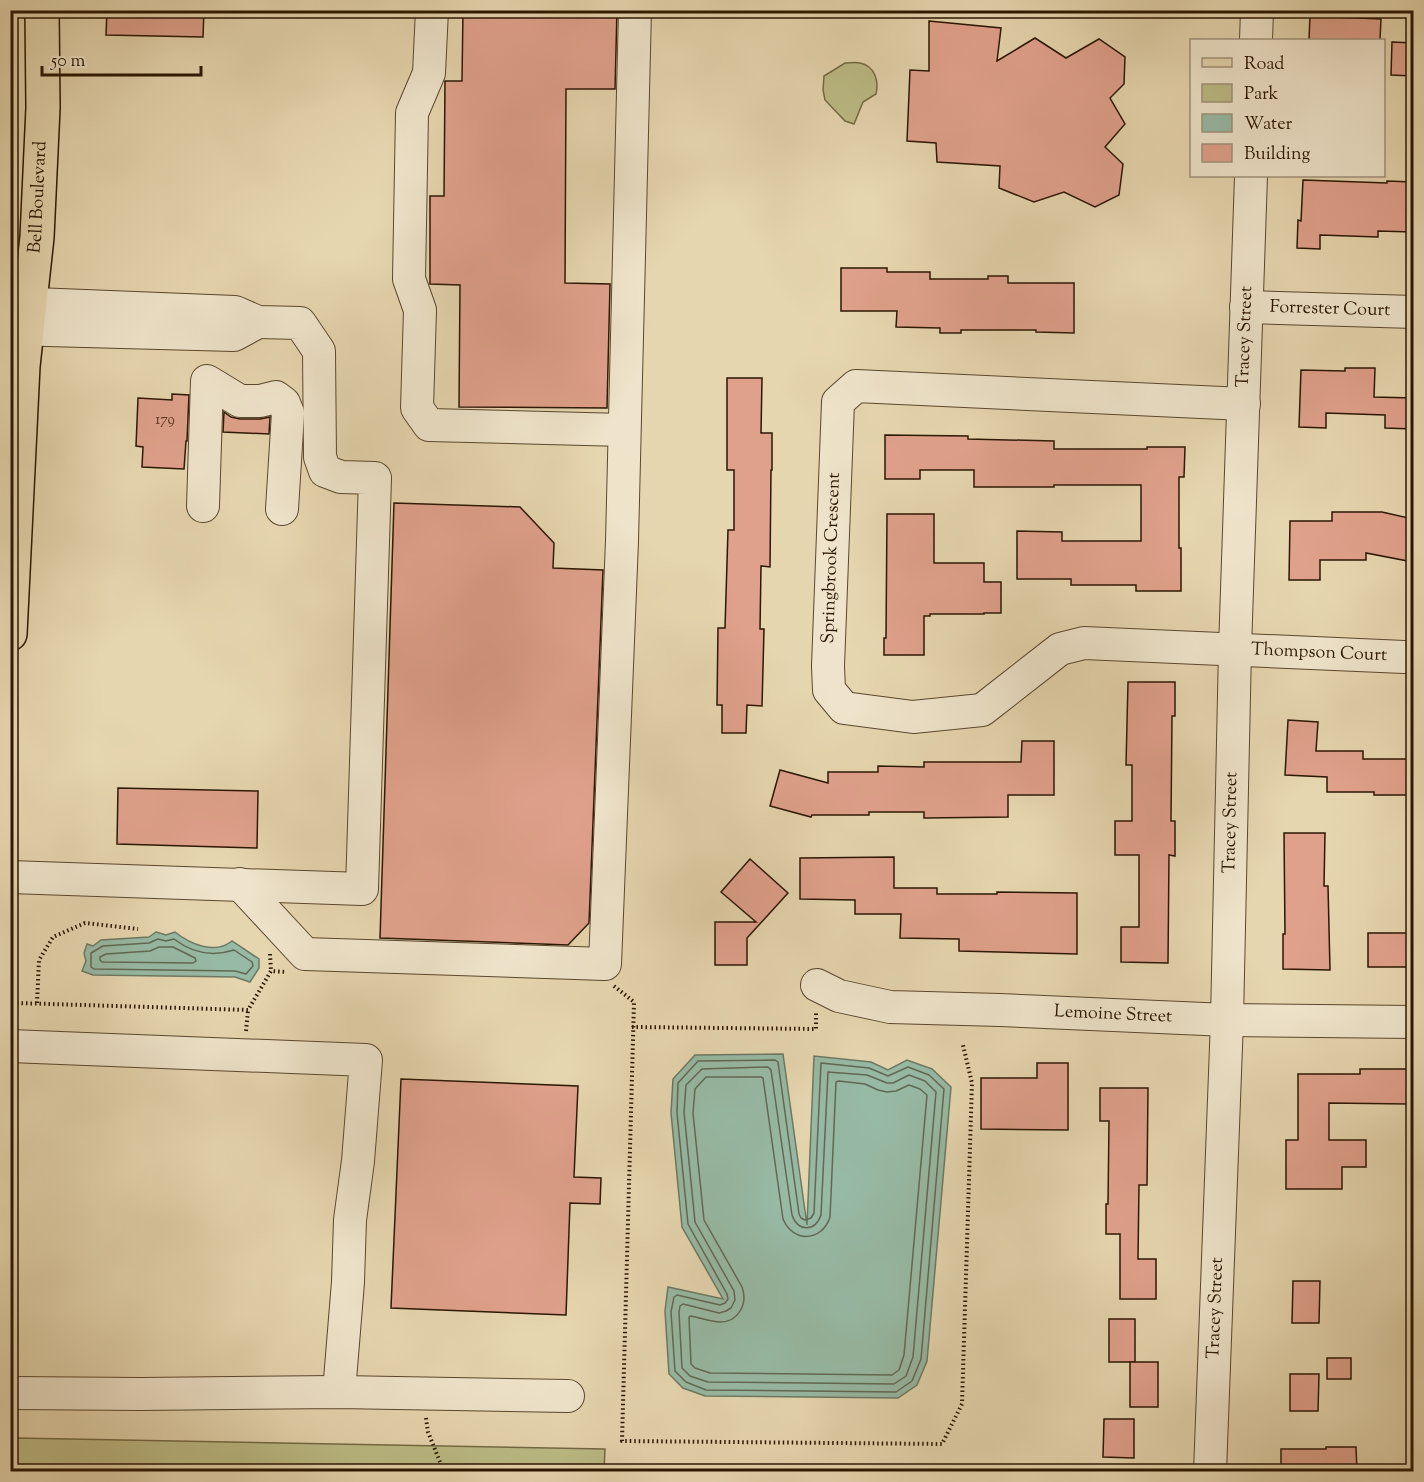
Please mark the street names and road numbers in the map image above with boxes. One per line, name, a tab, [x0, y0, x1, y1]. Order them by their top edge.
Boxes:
street label: Bell Boulevard	[22, 140, 54, 255]
street label: Tracey Street	[1231, 285, 1260, 388]
street label: Forrester Court	[1269, 295, 1391, 324]
street label: Springbrook Crescent	[816, 472, 848, 644]
street label: Thompson Court	[1250, 637, 1388, 669]
street label: Tracey Street	[1217, 771, 1245, 873]
street label: Lemoine Street	[1053, 999, 1173, 1031]
street label: Tracey Street	[1201, 1257, 1231, 1359]

